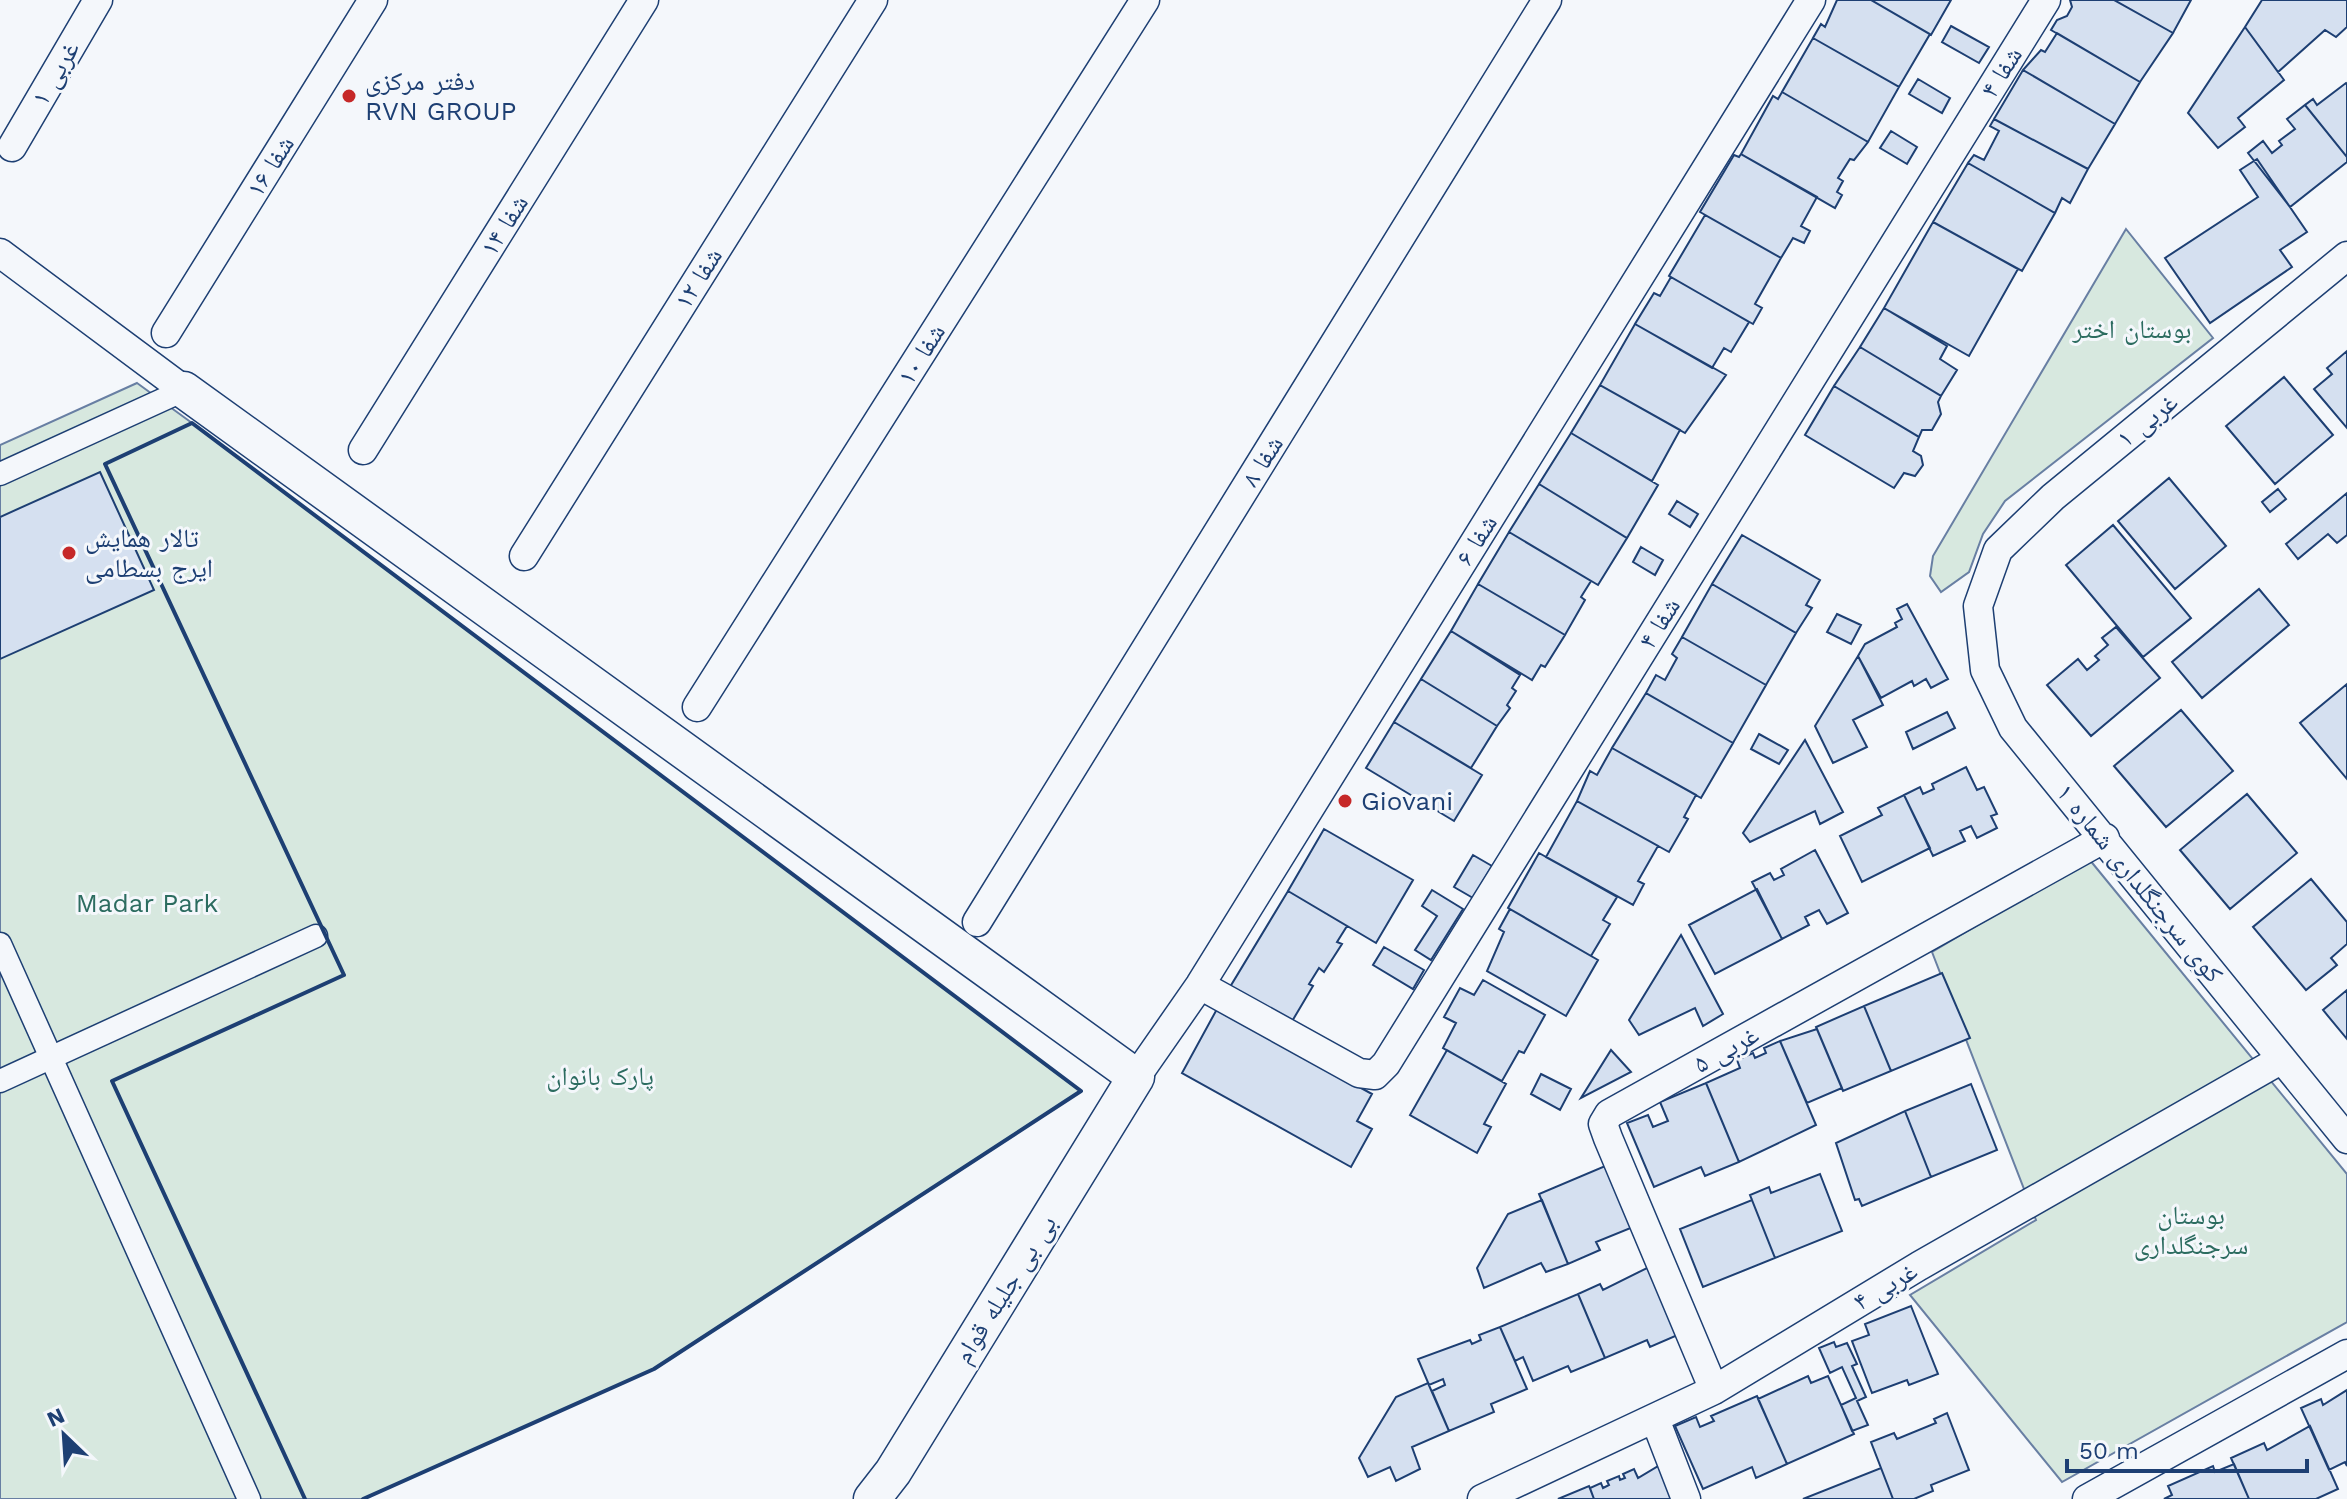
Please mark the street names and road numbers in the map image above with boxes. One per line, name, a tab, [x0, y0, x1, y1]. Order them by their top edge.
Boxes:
street label: ۱ غربی	[25, 36, 86, 111]
street label: شفا ۴	[1974, 41, 2028, 103]
street label: شفا ۱۶	[240, 130, 300, 202]
street label: شفا ۱۴	[474, 189, 534, 261]
street label: شفا ۱۲	[668, 242, 728, 314]
street label: شفا ۱۰	[891, 318, 951, 390]
street label: غربی ۱	[2111, 387, 2184, 454]
street label: شفا ۸	[1235, 430, 1289, 492]
street label: شفا ۶	[1449, 509, 1503, 571]
street label: شفا ۴	[1632, 592, 1686, 654]
street label: کوی سرجنگلداری شماره ۱	[2050, 778, 2230, 989]
street label: غربی ۵	[1688, 1019, 1764, 1080]
street label: بی بی جلیله قوام	[947, 1209, 1065, 1370]
street label: غربی ۴	[1848, 1255, 1923, 1318]

